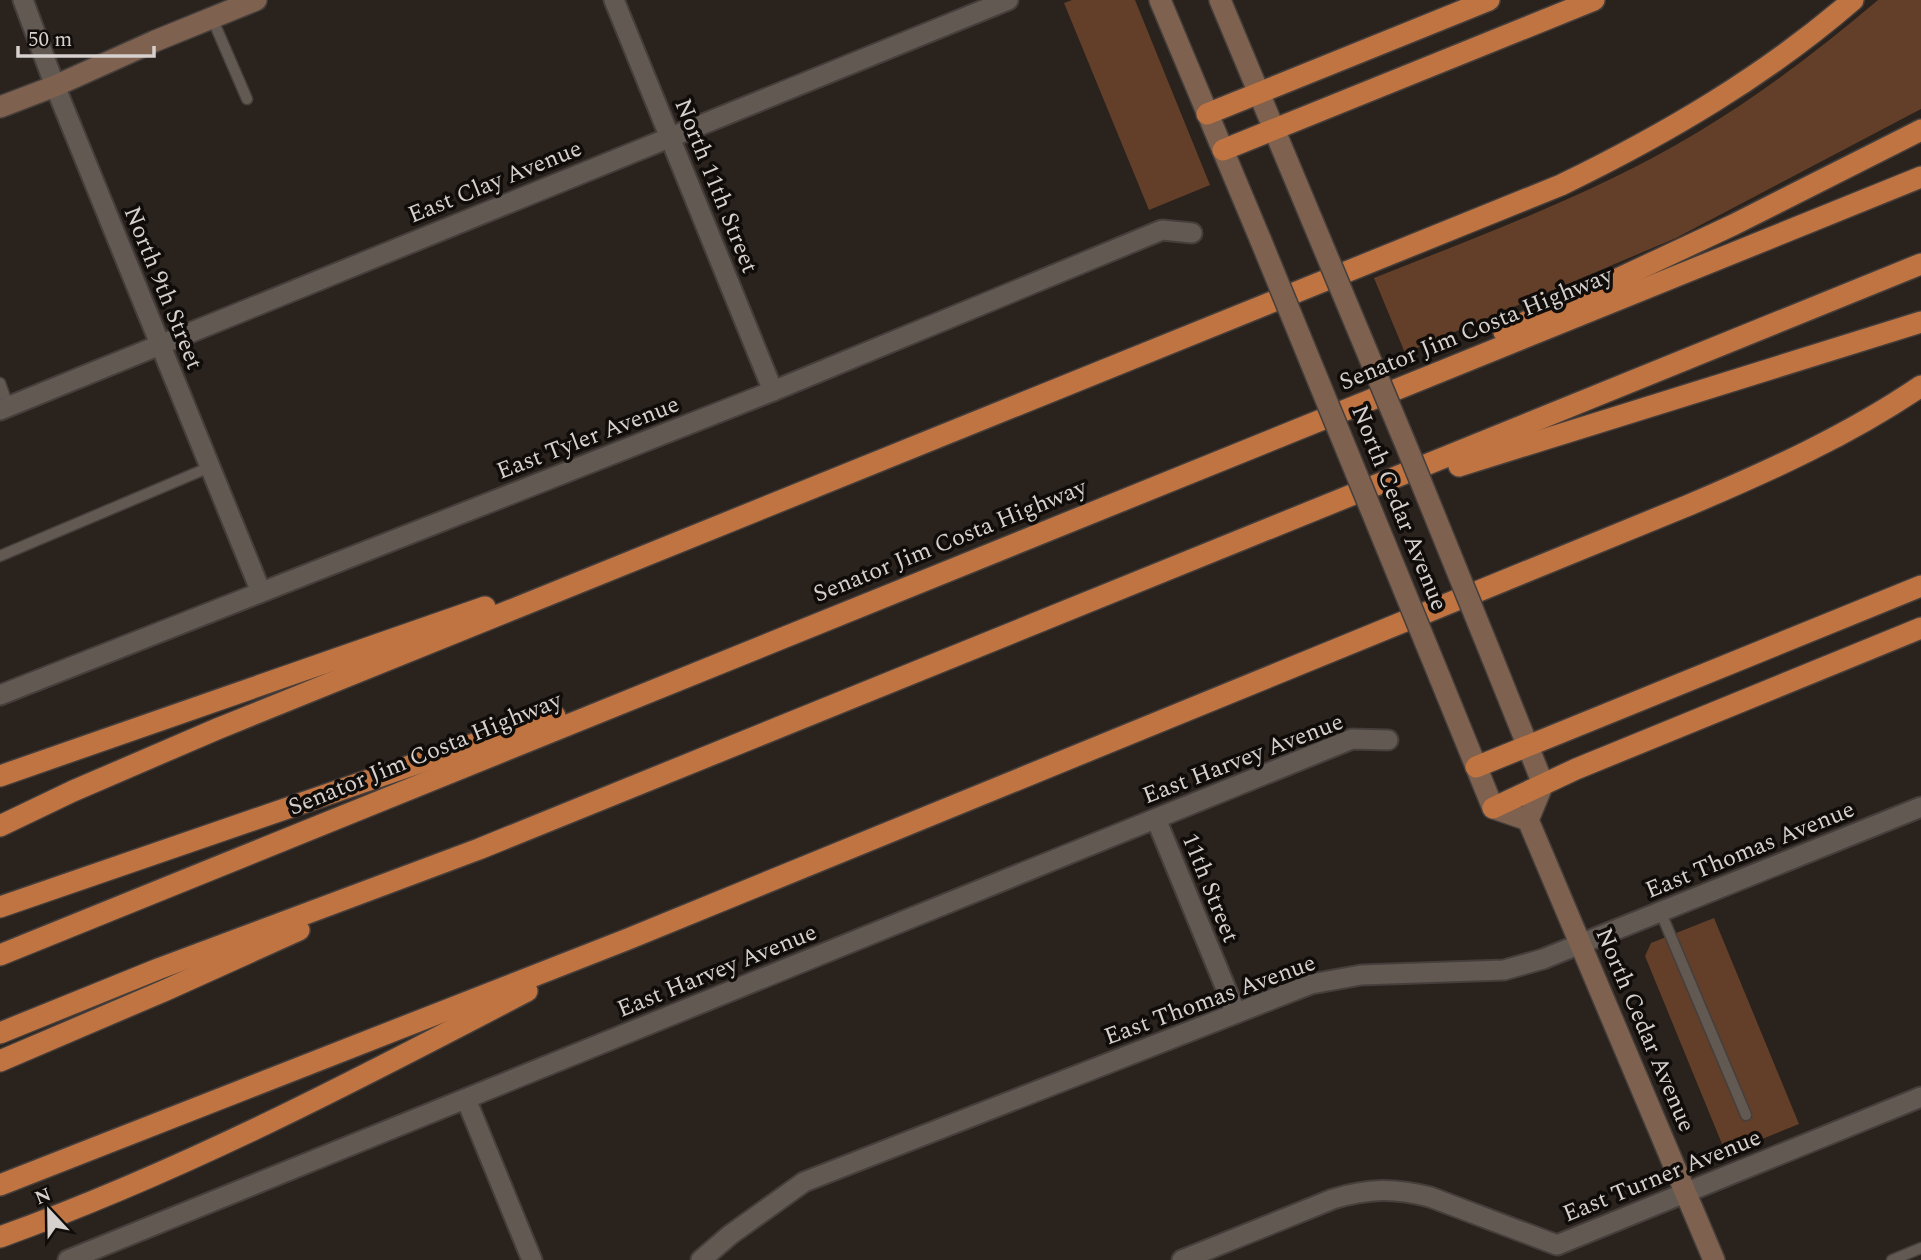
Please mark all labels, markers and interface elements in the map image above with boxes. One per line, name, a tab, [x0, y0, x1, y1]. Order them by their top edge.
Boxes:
scale bar	[18, 14, 154, 58]
text: 50 m	[28, 24, 72, 56]
street label: North 11th Street	[665, 93, 767, 279]
street label: East Clay Avenue	[403, 131, 587, 233]
street label: North 9th Street	[114, 201, 212, 375]
street label: Senator Jim Costa Highway	[1334, 257, 1620, 400]
street label: East Tyler Avenue	[491, 387, 685, 489]
street label: North Cedar Avenue	[1341, 400, 1457, 616]
street label: Senator Jim Costa Highway	[808, 469, 1094, 612]
street label: Senator Jim Costa Highway	[283, 682, 569, 825]
street label: East Harvey Avenue	[1137, 704, 1349, 814]
street label: East Thomas Avenue	[1640, 792, 1860, 908]
street label: 11th Street	[1172, 828, 1248, 948]
street label: East Harvey Avenue	[612, 914, 822, 1028]
street label: North Cedar Avenue	[1586, 922, 1704, 1138]
street label: East Thomas Avenue	[1099, 945, 1321, 1055]
street label: East Turner Avenue	[1557, 1120, 1767, 1232]
north arrow	[14, 1176, 84, 1246]
text: N	[31, 1180, 56, 1213]

